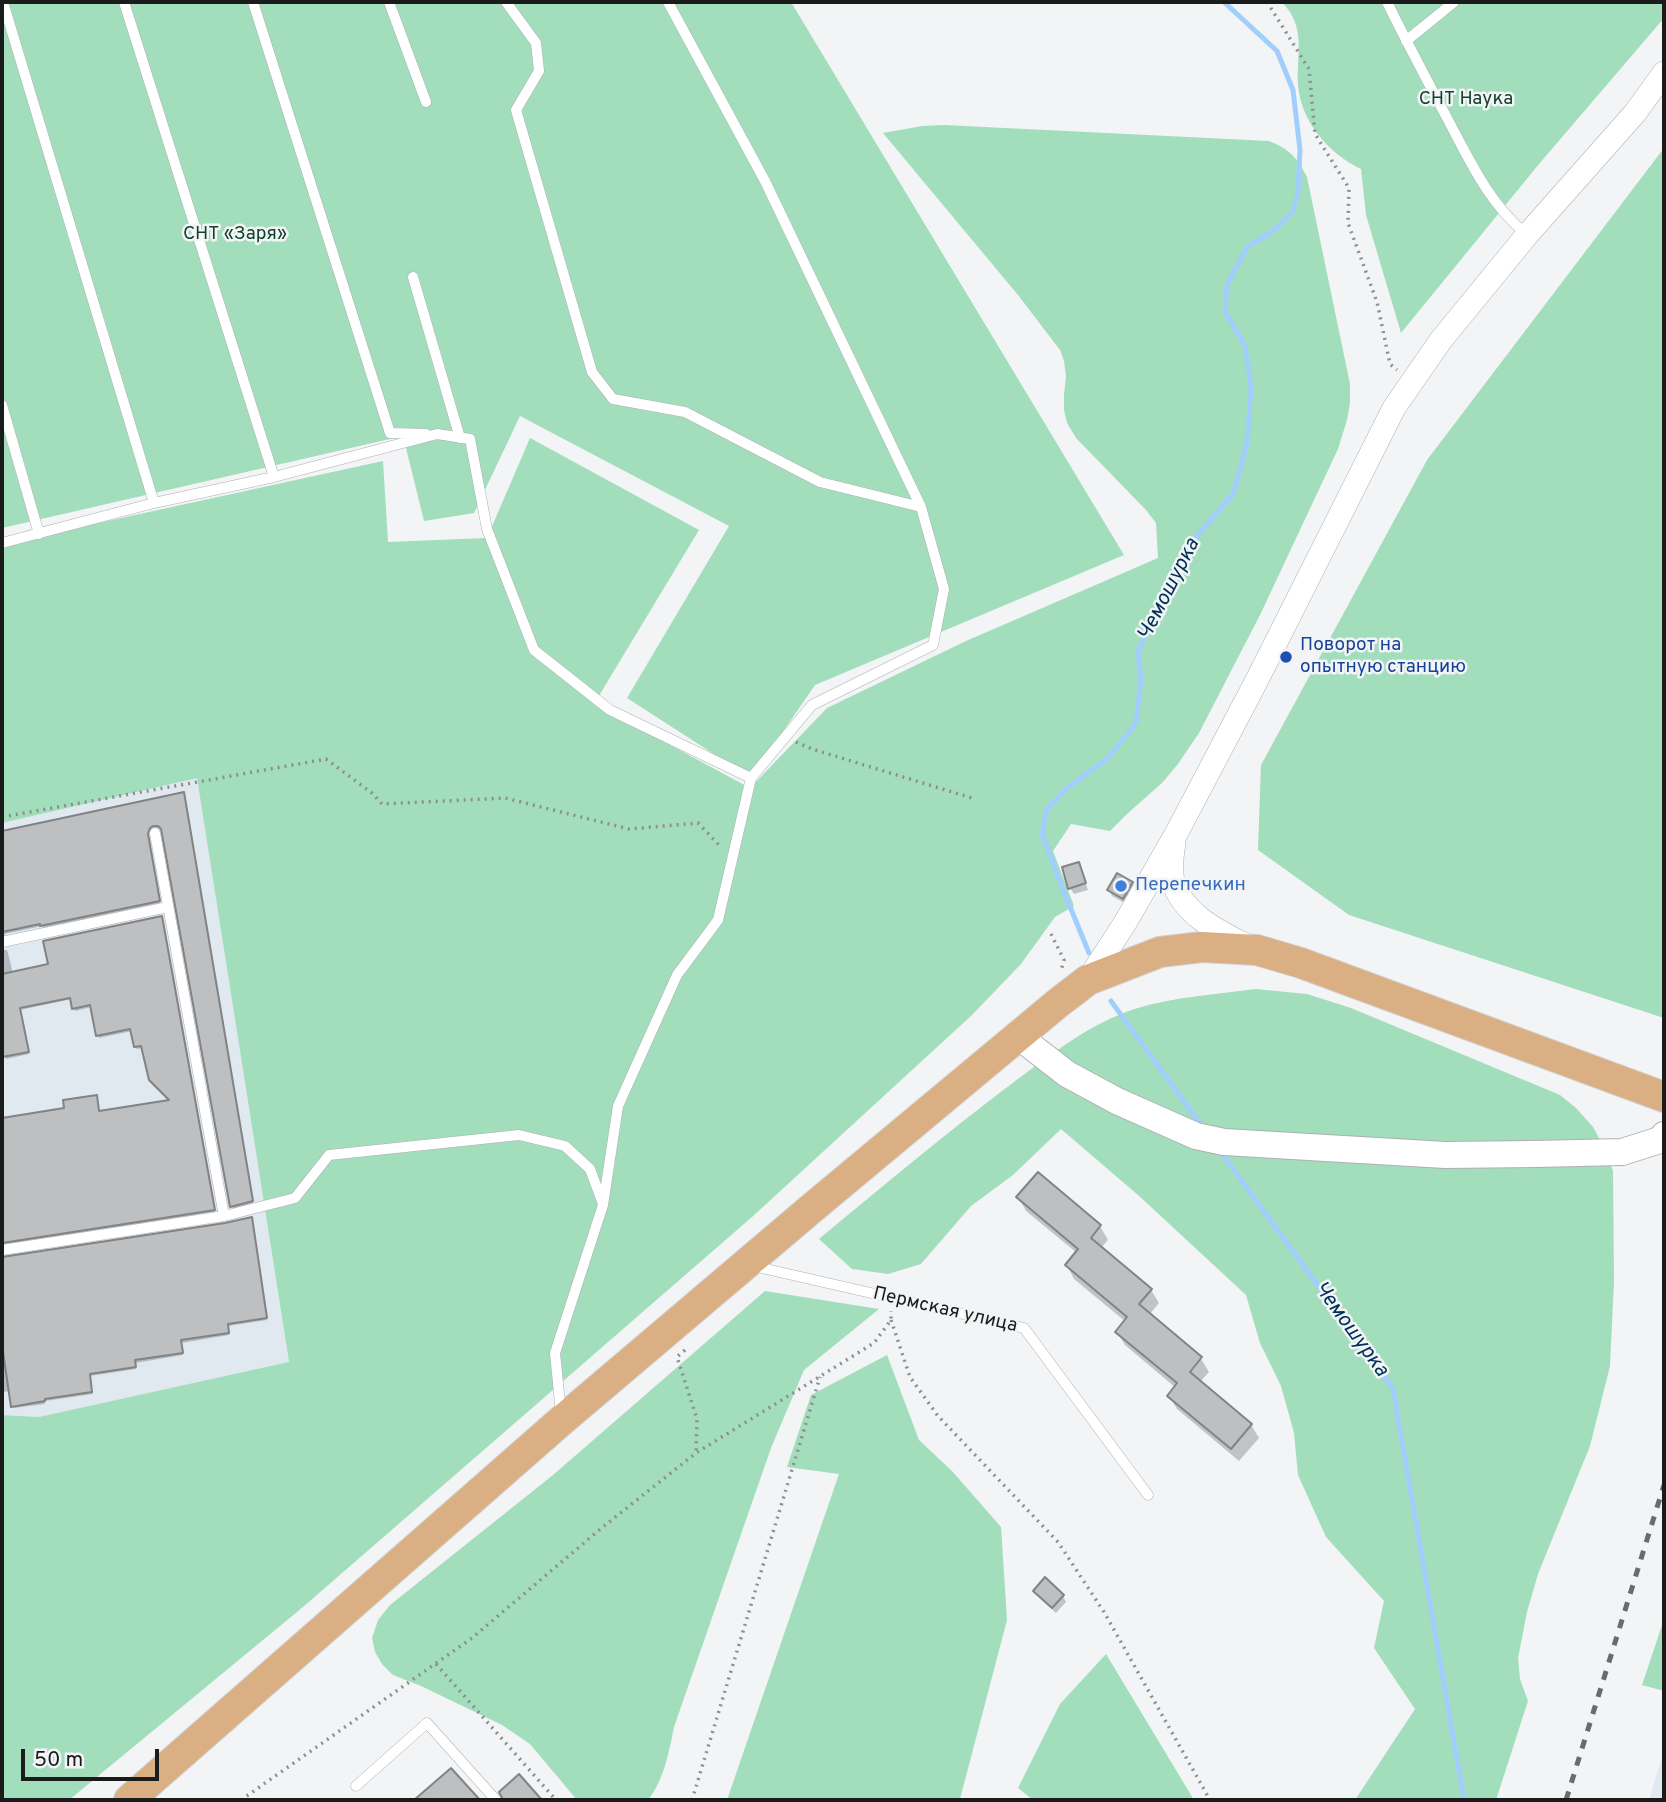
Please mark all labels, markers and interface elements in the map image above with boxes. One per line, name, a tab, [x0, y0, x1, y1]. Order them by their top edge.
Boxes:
park label: СНТ Наука	[1419, 89, 1513, 111]
park label: СНТ «Заря»	[183, 224, 287, 246]
water label: Чемошурка	[1134, 535, 1206, 645]
place label: Поворот на опытную станцию	[1300, 635, 1466, 679]
marker: Поворот на опытную станцию	[1278, 649, 1294, 665]
place label: Перепечкин	[1135, 875, 1246, 897]
marker: Перепечкин	[1113, 878, 1129, 894]
water label: Чемошурка	[1307, 1278, 1393, 1382]
street label: Пермская улица	[871, 1283, 1019, 1339]
scale bar	[24, 1736, 163, 1780]
text: 50 m	[34, 1747, 83, 1774]

